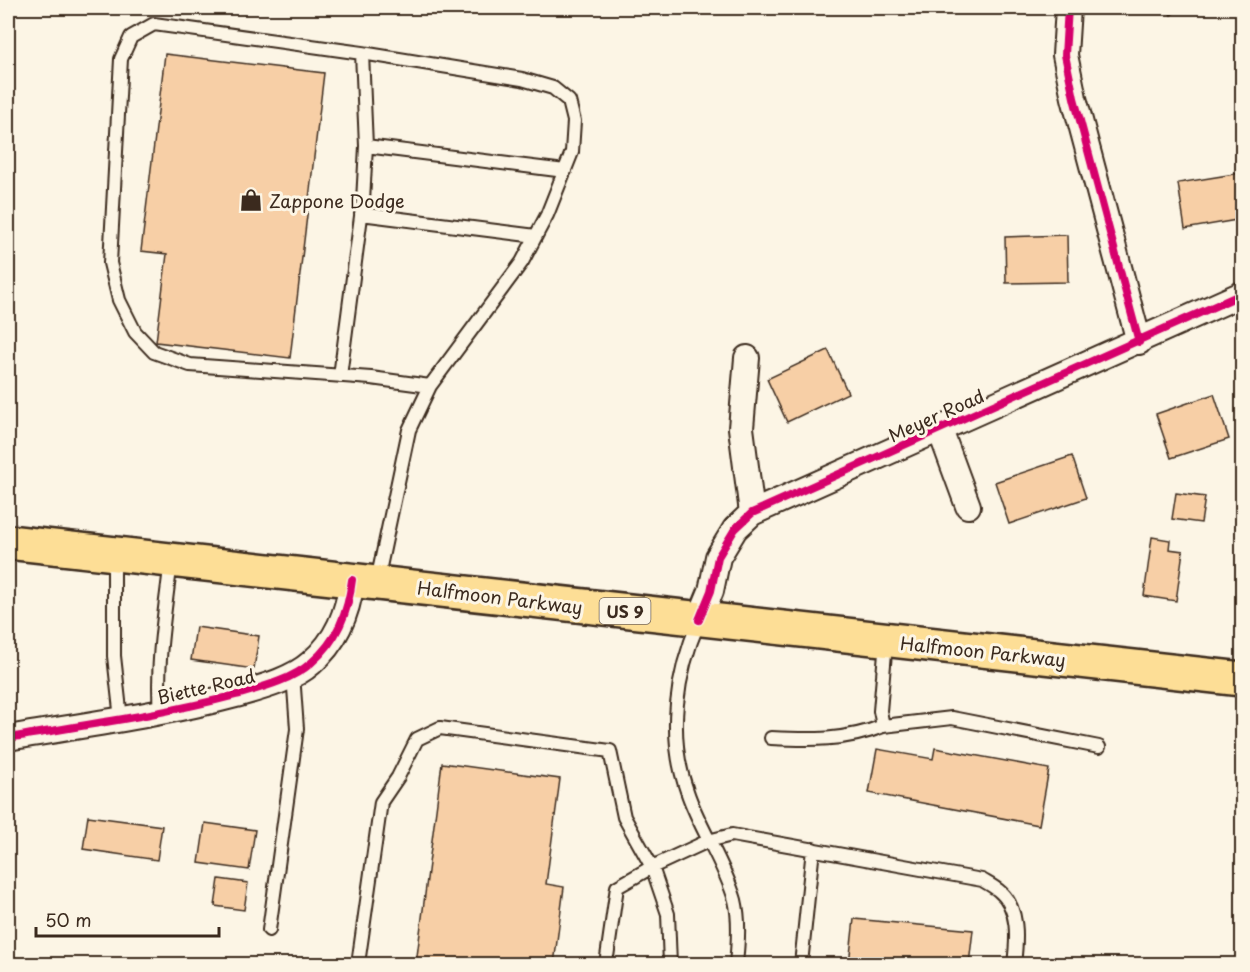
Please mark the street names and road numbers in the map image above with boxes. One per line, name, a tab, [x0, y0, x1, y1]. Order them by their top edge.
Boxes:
street label: Meyer Road	[884, 382, 988, 448]
street label: Halfmoon Parkway	[416, 573, 584, 621]
road number: US 9	[600, 598, 650, 624]
street label: Halfmoon Parkway	[899, 629, 1067, 673]
street label: Biette Road	[154, 662, 258, 710]

